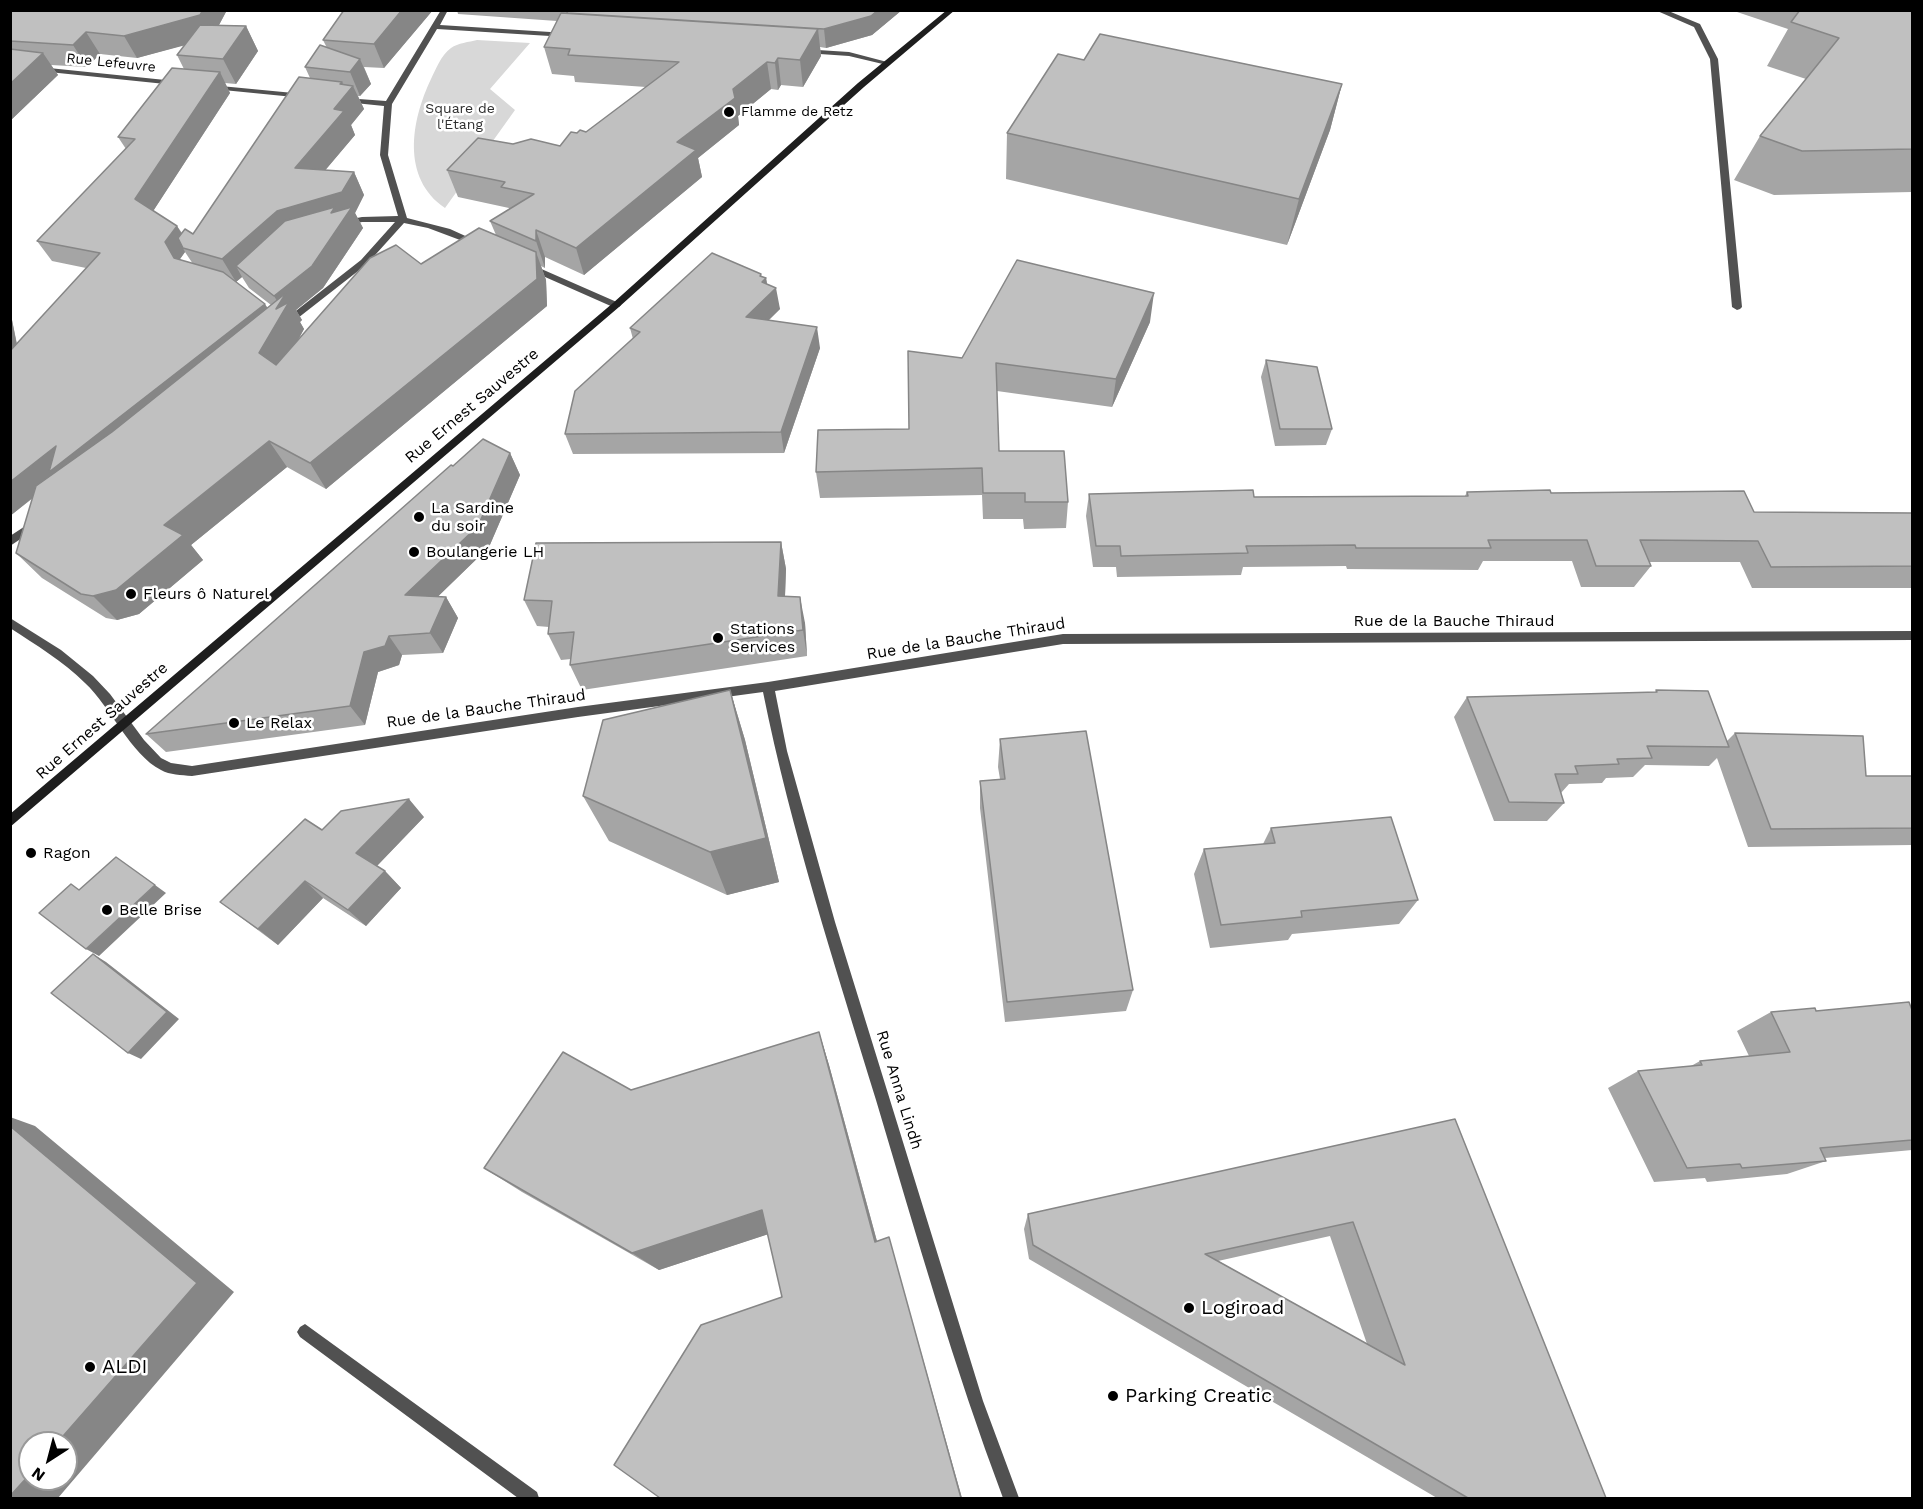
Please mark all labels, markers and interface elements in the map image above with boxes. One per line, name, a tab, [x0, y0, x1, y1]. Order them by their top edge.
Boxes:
street label: Rue Lefeuvre	[66, 50, 156, 76]
park label: Square de l'Étang	[425, 101, 495, 134]
place label: Flamme de Retz	[741, 104, 853, 120]
marker: Flamme de Retz	[722, 105, 736, 119]
street label: Rue Ernest Sauvestre	[401, 344, 543, 468]
place label: La Sardine du soir	[431, 498, 514, 536]
marker: La Sardine du soir	[412, 510, 426, 524]
place label: Boulangerie LH	[426, 542, 544, 562]
marker: Boulangerie LH	[407, 545, 421, 559]
place label: Fleurs ô Naturel	[143, 584, 269, 604]
marker: Fleurs ô Naturel	[124, 587, 138, 601]
street label: Rue de la Bauche Thiraud	[1354, 611, 1554, 631]
street label: Rue de la Bauche Thiraud	[865, 614, 1067, 664]
place label: Stations Services	[730, 619, 795, 657]
marker: Stations Services	[711, 631, 725, 645]
street label: Rue Ernest Sauvestre	[32, 658, 172, 784]
street label: Rue de la Bauche Thiraud	[385, 686, 587, 732]
place label: Le Relax	[246, 713, 312, 733]
marker: Le Relax	[227, 716, 241, 730]
place label: Ragon	[43, 843, 91, 863]
marker: Ragon	[24, 846, 38, 860]
place label: Belle Brise	[119, 900, 202, 920]
marker: Belle Brise	[100, 903, 114, 917]
street label: Rue Anna Lindh	[872, 1028, 926, 1152]
place label: Logiroad	[1201, 1296, 1284, 1320]
marker: Logiroad	[1182, 1301, 1196, 1315]
place label: ALDI	[102, 1355, 147, 1379]
marker: ALDI	[83, 1360, 97, 1374]
place label: Parking Creatic	[1125, 1384, 1272, 1408]
marker: Parking Creatic	[1106, 1389, 1120, 1403]
north arrow	[18, 1431, 78, 1491]
text: N	[28, 1463, 49, 1486]

